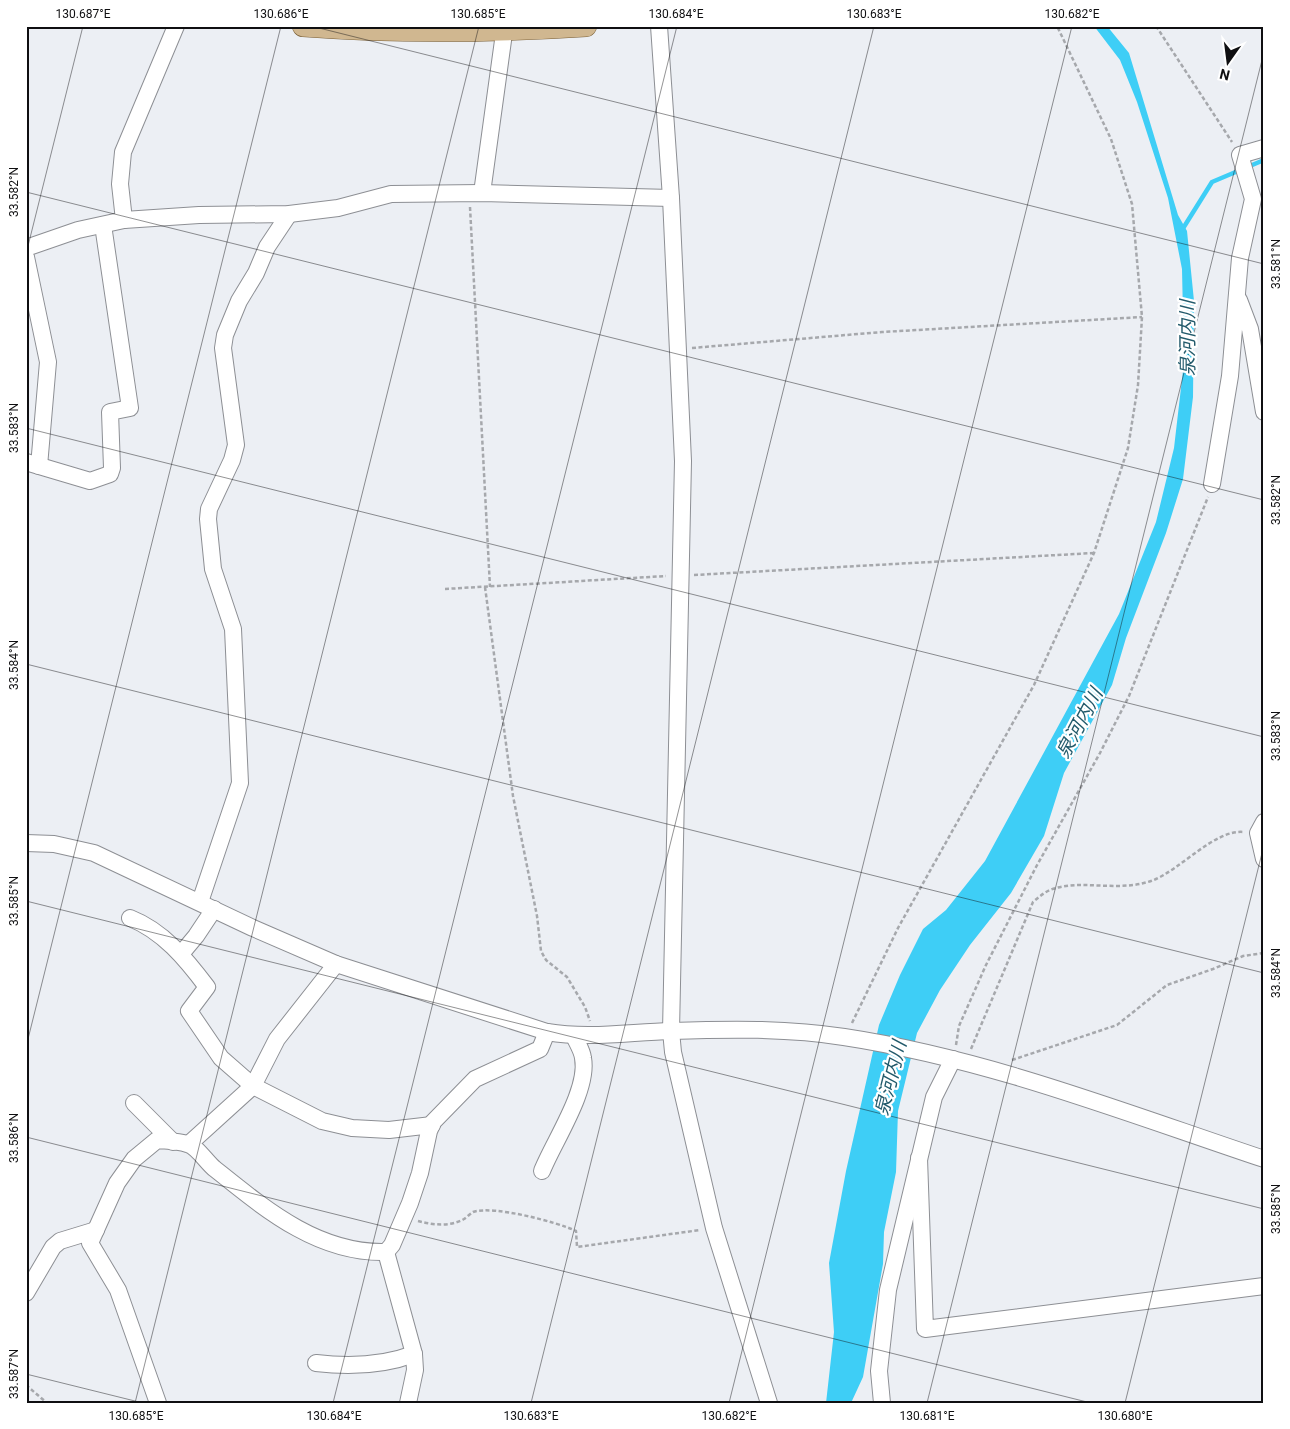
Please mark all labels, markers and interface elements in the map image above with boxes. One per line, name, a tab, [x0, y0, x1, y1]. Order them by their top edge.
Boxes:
text: 130.687°E	[56, 7, 111, 21]
text: 130.686°E	[254, 7, 309, 21]
text: 130.685°E	[451, 7, 506, 21]
text: 130.684°E	[649, 7, 704, 21]
text: 130.683°E	[847, 7, 902, 21]
text: 130.682°E	[1045, 7, 1100, 21]
north arrow	[1202, 38, 1252, 88]
text: N	[1218, 66, 1232, 84]
text: 33.582°N	[7, 167, 21, 217]
text: 33.581°N	[1269, 239, 1283, 289]
water label: 泉河内川	[1176, 298, 1199, 376]
text: 33.583°N	[7, 403, 21, 453]
text: 33.582°N	[1269, 475, 1283, 525]
text: 33.584°N	[7, 640, 21, 690]
water label: 泉河内川	[1051, 683, 1108, 762]
text: 33.583°N	[1269, 711, 1283, 761]
text: 33.585°N	[7, 876, 21, 926]
text: 33.584°N	[1269, 948, 1283, 998]
water label: 泉河内川	[870, 1037, 911, 1118]
text: 33.586°N	[7, 1113, 21, 1163]
text: 33.585°N	[1269, 1184, 1283, 1234]
text: 33.587°N	[7, 1349, 21, 1399]
text: 130.685°E	[109, 1409, 164, 1423]
text: 130.684°E	[307, 1409, 362, 1423]
text: 130.683°E	[504, 1409, 559, 1423]
text: 130.682°E	[702, 1409, 757, 1423]
text: 130.681°E	[900, 1409, 955, 1423]
text: 130.680°E	[1098, 1409, 1153, 1423]

